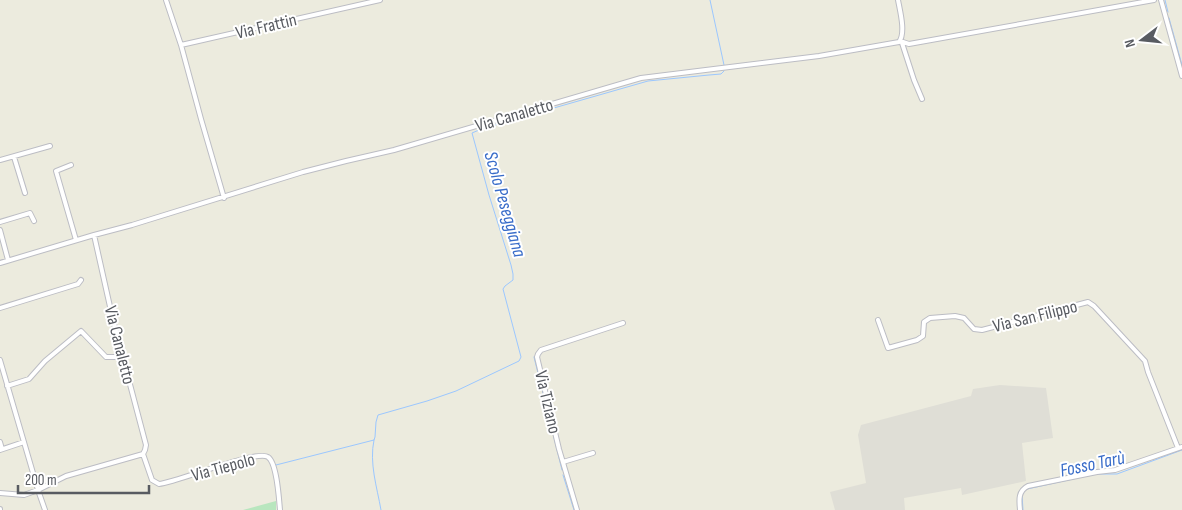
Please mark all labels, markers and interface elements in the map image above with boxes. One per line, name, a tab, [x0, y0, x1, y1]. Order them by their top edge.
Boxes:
street label: Via Frattin	[234, 9, 299, 44]
north arrow	[1117, 15, 1167, 65]
text: N	[1121, 38, 1139, 49]
street label: Via Canaletto	[473, 94, 556, 137]
water label: Scolo Peseggiana	[478, 149, 531, 260]
street label: Via San Filippo	[991, 296, 1080, 337]
street label: Via Canaletto	[100, 304, 139, 386]
street label: Via Tiziano	[530, 369, 565, 436]
water label: Fosso Tarù	[1058, 446, 1127, 483]
street label: Via Tiepolo	[189, 449, 257, 486]
scale bar	[18, 462, 149, 494]
text: 200 m	[25, 471, 57, 490]

